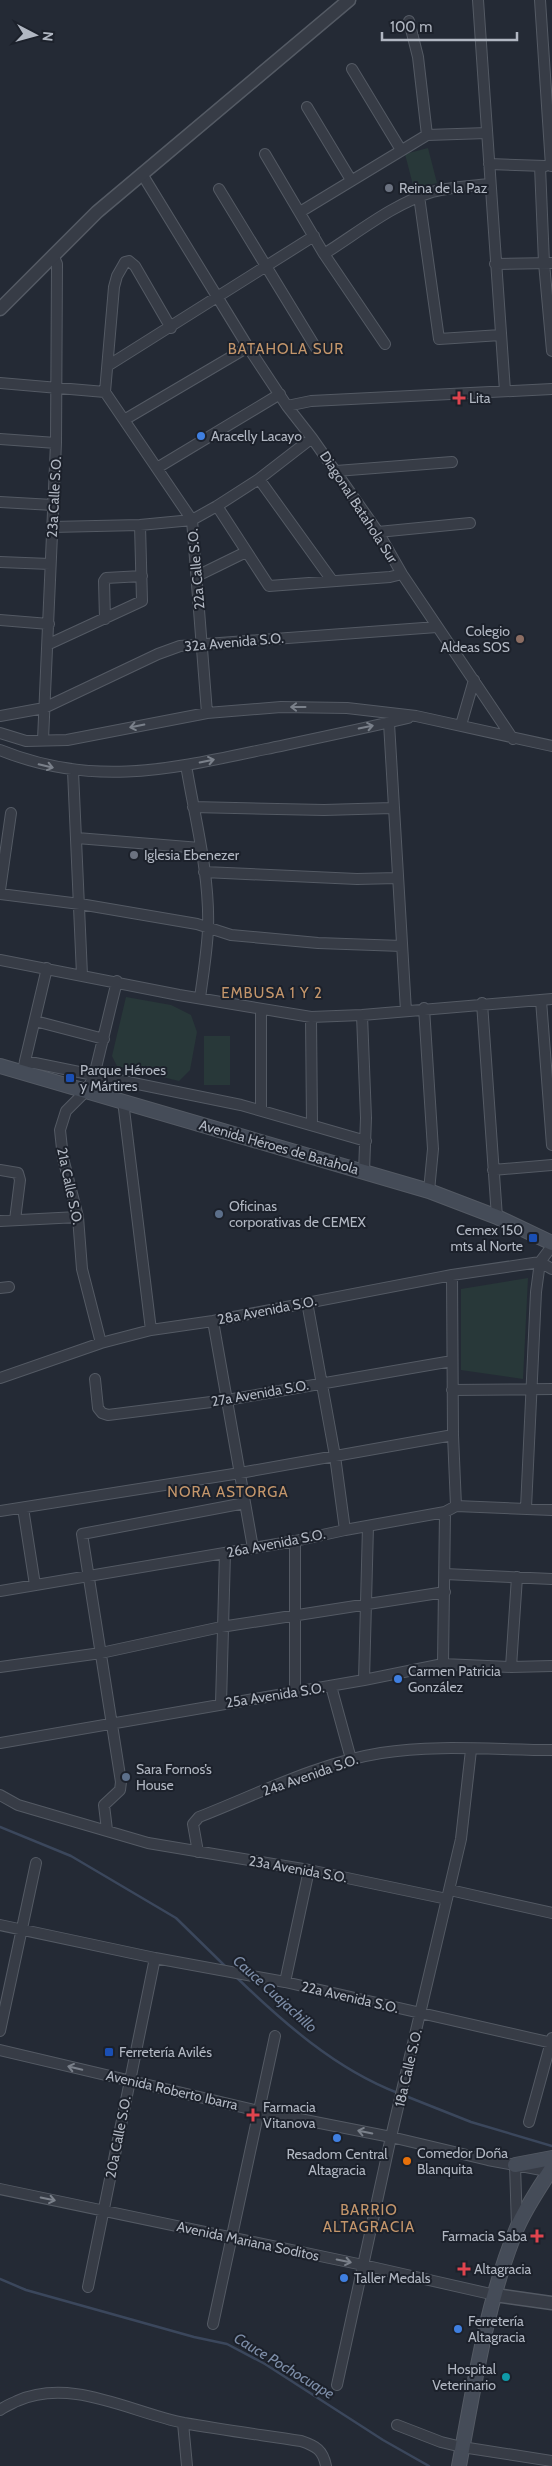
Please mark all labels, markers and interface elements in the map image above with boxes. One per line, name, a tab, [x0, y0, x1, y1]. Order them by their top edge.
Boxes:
north arrow	[10, 10, 60, 60]
scale bar	[382, 10, 517, 42]
text: 100 m	[390, 18, 432, 36]
text: N	[38, 30, 57, 42]
place label: Reina de la Paz	[399, 179, 488, 197]
marker: Reina de la Paz	[383, 182, 395, 194]
district label: BATAHOLA SUR	[228, 340, 344, 358]
place label: Lita	[469, 389, 491, 407]
marker: Lita	[453, 392, 465, 404]
place label: Aracelly Lacayo	[211, 427, 302, 445]
marker: Aracelly Lacayo	[195, 430, 207, 442]
street label: Diagonal Batahola Sur	[316, 448, 402, 567]
street label: 23a Calle S.O.	[43, 456, 65, 538]
street label: 22a Calle S.O.	[183, 528, 209, 610]
place label: Colegio Aldeas SOS	[441, 622, 510, 656]
street label: 32a Avenida S.O.	[184, 629, 285, 655]
marker: Colegio Aldeas SOS	[514, 633, 526, 645]
one-way arrow	[290, 702, 306, 712]
one-way arrow	[129, 722, 145, 732]
one-way arrow	[358, 722, 374, 732]
one-way arrow	[199, 756, 215, 765]
one-way arrow	[38, 762, 54, 771]
place label: Iglesia Ebenezer	[144, 846, 240, 864]
marker: Iglesia Ebenezer	[128, 849, 140, 861]
district label: EMBUSA 1 Y 2	[221, 984, 323, 1002]
place label: Parque Héroes y Mártires	[80, 1061, 166, 1095]
marker: Parque Héroes y Mártires	[64, 1072, 76, 1084]
street label: Avenida Héroes de Batahola	[197, 1116, 361, 1178]
street label: 21a Calle S.O.	[53, 1146, 87, 1226]
place label: Oficinas corporativas de CEMEX	[229, 1197, 366, 1231]
marker: Oficinas corporativas de CEMEX	[213, 1208, 225, 1220]
place label: Cemex 150 mts al Norte	[450, 1221, 523, 1255]
marker: Cemex 150 mts al Norte	[527, 1232, 539, 1244]
street label: 28a Avenida S.O.	[216, 1292, 318, 1328]
street label: 27a Avenida S.O.	[210, 1376, 310, 1410]
district label: NORA ASTORGA	[167, 1483, 289, 1501]
street label: 26a Avenida S.O.	[225, 1525, 327, 1561]
place label: Carmen Patricia González	[408, 1662, 501, 1696]
marker: Carmen Patricia González	[392, 1673, 404, 1685]
street label: 25a Avenida S.O.	[224, 1678, 326, 1712]
street label: 24a Avenida S.O.	[260, 1750, 360, 1800]
place label: Sara Fornos’s House	[136, 1760, 212, 1794]
marker: Sara Fornos’s House	[120, 1771, 132, 1783]
street label: 23a Avenida S.O.	[247, 1851, 349, 1887]
water label: Cauce Cuajachillo	[229, 1952, 321, 2037]
street label: 22a Avenida S.O.	[300, 1977, 401, 2017]
street label: 18a Calle S.O.	[390, 2027, 426, 2109]
place label: Ferretería Avilés	[119, 2043, 212, 2061]
marker: Ferretería Avilés	[103, 2046, 115, 2058]
one-way arrow	[67, 2063, 83, 2072]
street label: Avenida Roberto Ibarra	[104, 2066, 240, 2114]
street label: 20a Calle S.O.	[101, 2094, 135, 2180]
place label: Farmacia Vitanova	[263, 2098, 316, 2132]
marker: Farmacia Vitanova	[247, 2109, 259, 2121]
one-way arrow	[358, 2127, 374, 2136]
marker: Resadom Central Altagracia	[331, 2132, 343, 2144]
place label: Comedor Doña Blanquita	[417, 2144, 508, 2178]
place label: Resadom Central Altagracia	[286, 2145, 388, 2179]
marker: Comedor Doña Blanquita	[401, 2155, 413, 2167]
one-way arrow	[39, 2195, 55, 2204]
district label: BARRIO ALTAGRACIA	[323, 2201, 415, 2236]
street label: Avenida Mariana Soditos	[175, 2217, 321, 2265]
place label: Farmacia Saba	[442, 2227, 527, 2245]
marker: Farmacia Saba	[531, 2230, 543, 2242]
one-way arrow	[335, 2257, 351, 2266]
place label: Altagracia	[474, 2260, 532, 2278]
marker: Altagracia	[458, 2263, 470, 2275]
place label: Taller Medals	[354, 2269, 431, 2287]
marker: Taller Medals	[338, 2272, 350, 2284]
place label: Ferretería Altagracia	[468, 2312, 526, 2346]
marker: Ferretería Altagracia	[452, 2323, 464, 2335]
water label: Cauce Pochocuape	[231, 2329, 337, 2403]
place label: Hospital Veterinario	[432, 2360, 497, 2394]
marker: Hospital Veterinario	[500, 2371, 512, 2383]

